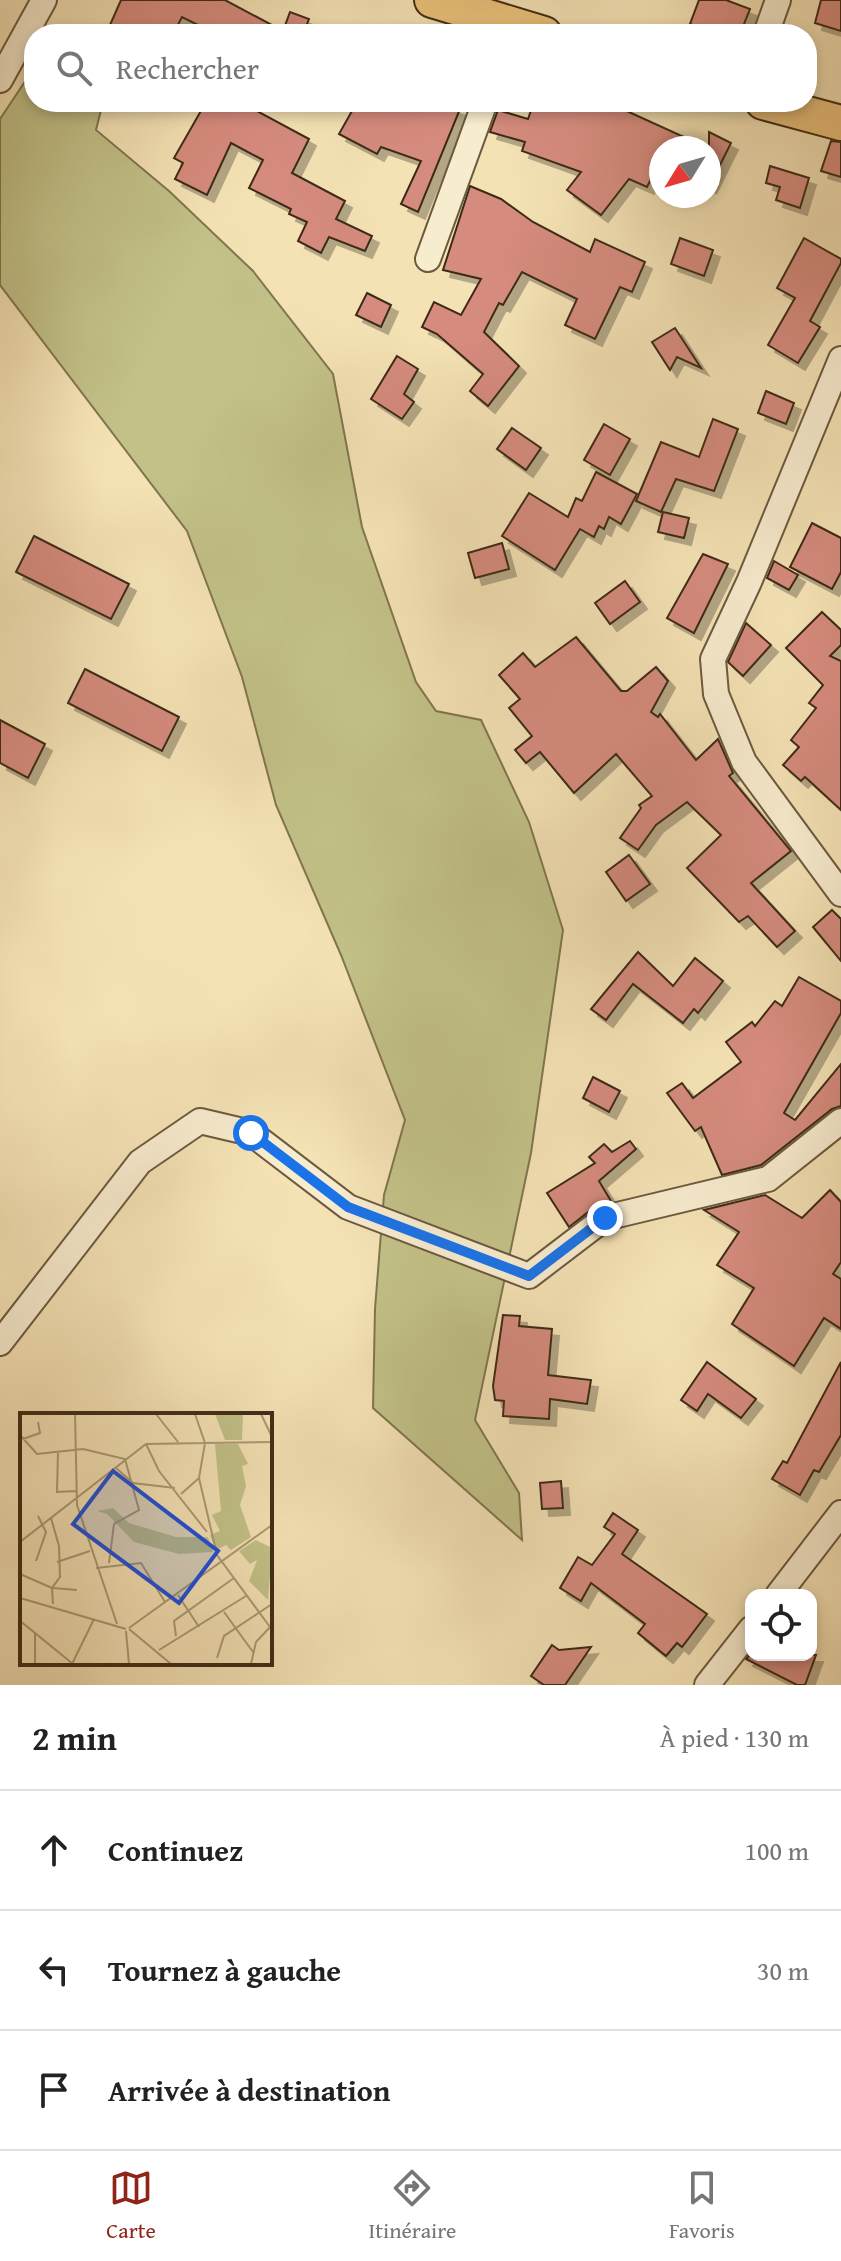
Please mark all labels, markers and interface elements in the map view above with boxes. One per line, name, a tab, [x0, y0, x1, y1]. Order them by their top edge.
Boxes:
search box	[24, 24, 817, 112]
icon: search	[52, 46, 96, 90]
text: Rechercher	[116, 46, 259, 90]
north arrow	[649, 136, 721, 208]
route start	[233, 1115, 269, 1151]
route end	[587, 1200, 623, 1236]
inset map	[20, 1413, 272, 1665]
map controls	[745, 1589, 817, 1661]
button: locate	[745, 1589, 817, 1661]
text: 2 min	[32, 1713, 117, 1762]
text: À pied · 130 m	[660, 1718, 809, 1757]
icon: ahead	[32, 1828, 76, 1872]
text: Continuez	[108, 1828, 243, 1872]
text: 100 m	[744, 1831, 809, 1870]
icon: left	[32, 1948, 76, 1992]
text: Tournez à gauche	[108, 1948, 341, 1992]
text: 30 m	[757, 1951, 809, 1990]
icon: arrive	[32, 2068, 76, 2112]
text: Arrivée à destination	[108, 2068, 390, 2112]
tab: Carte	[106, 2166, 156, 2246]
tab: Itinéraire	[368, 2166, 456, 2246]
tab: Favoris	[669, 2166, 735, 2246]

